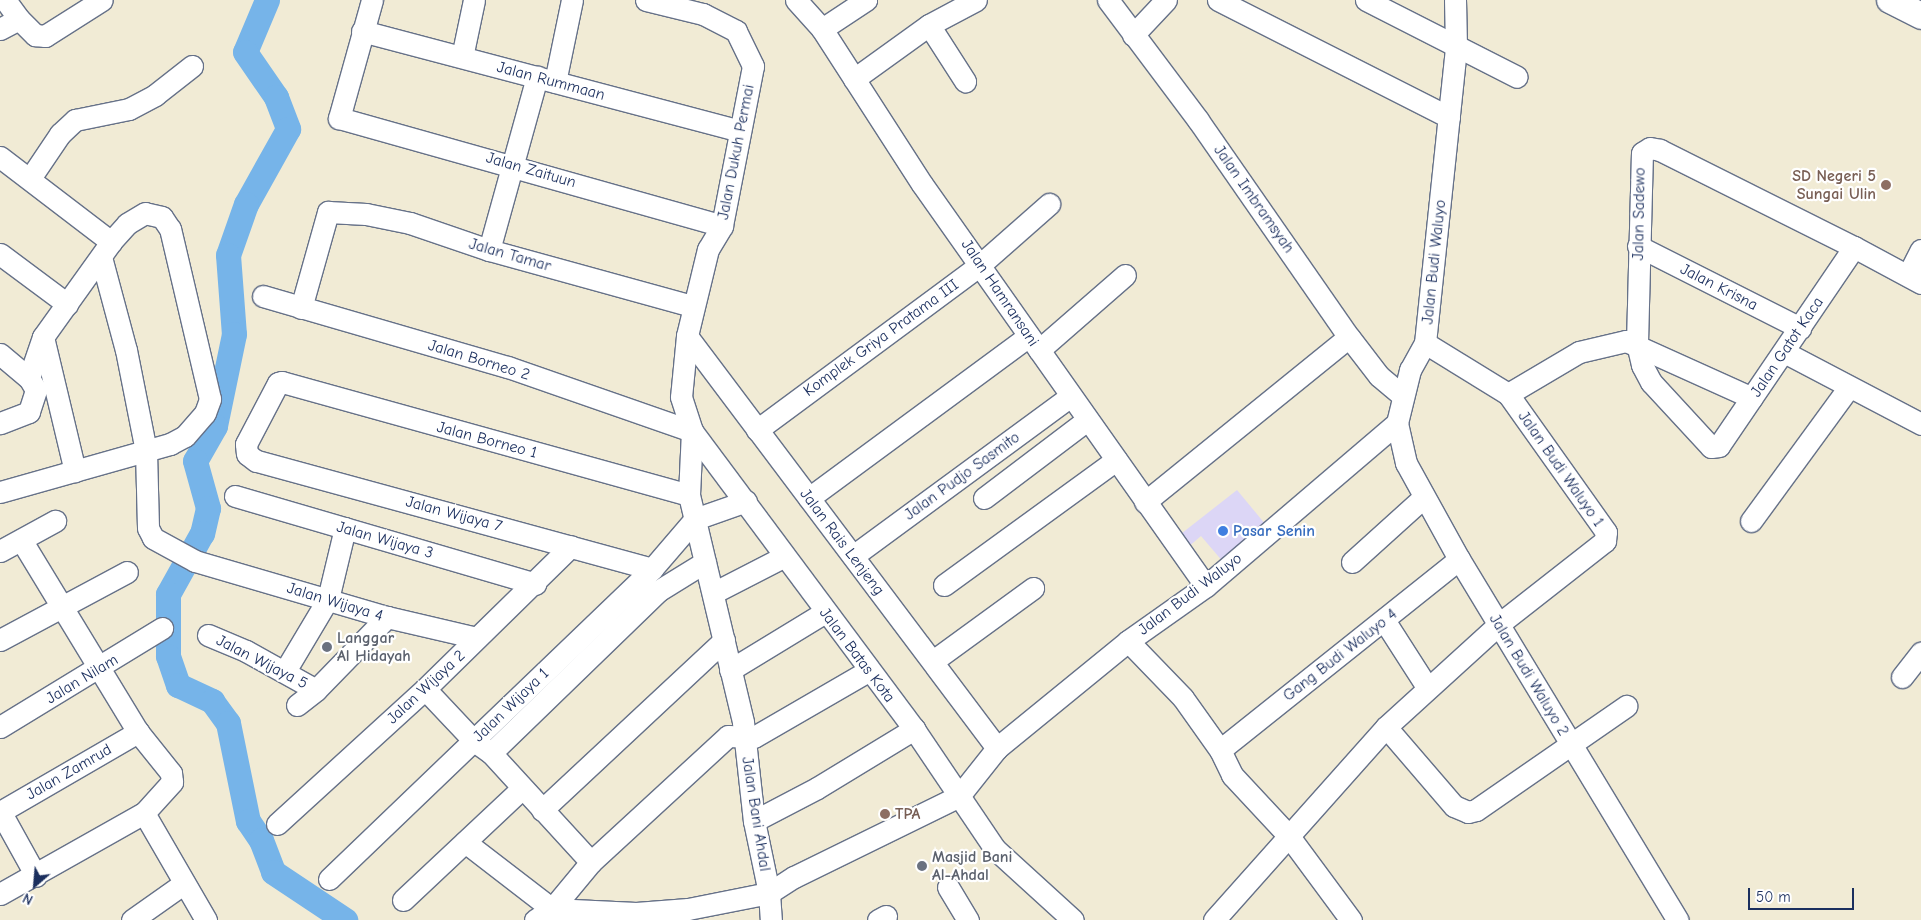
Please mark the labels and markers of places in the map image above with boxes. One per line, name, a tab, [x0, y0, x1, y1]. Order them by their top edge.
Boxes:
place label: SD Negeri 5 Sungai Ulin	[1792, 166, 1876, 204]
marker: SD Negeri 5 Sungai Ulin	[1880, 179, 1892, 191]
place label: Pasar Senin	[1233, 521, 1315, 541]
marker: Pasar Senin	[1217, 525, 1229, 537]
place label: Langgar Al Hidayah	[337, 628, 411, 666]
marker: Langgar Al Hidayah	[321, 641, 333, 653]
place label: TPA	[895, 804, 920, 824]
marker: TPA	[879, 808, 891, 820]
place label: Masjid Bani Al-Ahdal	[932, 847, 1012, 885]
marker: Masjid Bani Al-Ahdal	[916, 860, 928, 872]

